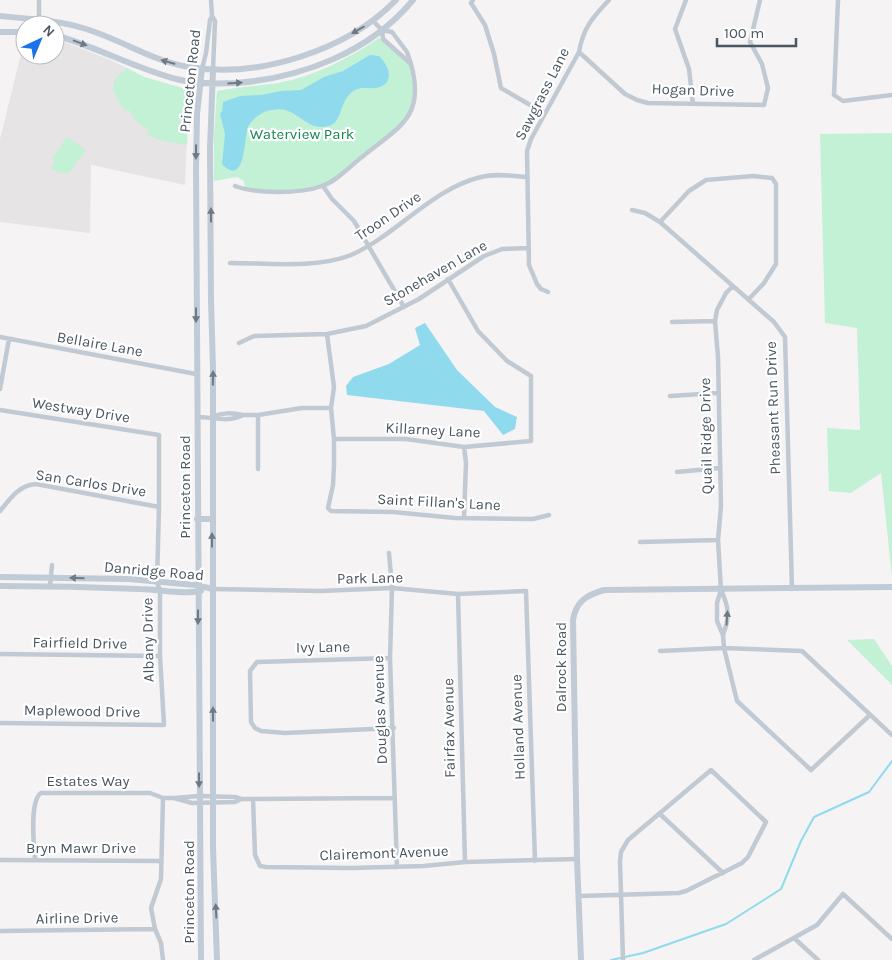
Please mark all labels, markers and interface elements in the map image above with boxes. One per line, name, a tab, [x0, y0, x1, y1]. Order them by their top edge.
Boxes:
north arrow	[15, 15, 65, 65]
scale bar	[717, 15, 796, 47]
text: N	[39, 21, 58, 41]
text: 100 m	[724, 24, 764, 42]
one-way arrow	[350, 26, 365, 34]
street label: Princeton Road	[176, 29, 204, 133]
one-way arrow	[73, 39, 88, 47]
street label: Sawgrass Lane	[511, 45, 573, 143]
one-way arrow	[161, 57, 176, 65]
one-way arrow	[227, 78, 243, 86]
street label: Hogan Drive	[651, 80, 735, 100]
park label: Waterview Park	[250, 125, 354, 143]
one-way arrow	[192, 145, 200, 161]
street label: Troon Drive	[352, 187, 424, 245]
one-way arrow	[207, 207, 215, 223]
street label: Stonehaven Lane	[380, 236, 490, 310]
one-way arrow	[192, 307, 200, 323]
street label: Bellaire Lane	[56, 328, 144, 360]
street label: Pheasant Run Drive	[762, 341, 784, 475]
one-way arrow	[209, 369, 217, 385]
street label: Quail Ridge Drive	[696, 378, 716, 494]
street label: Westway Drive	[31, 393, 131, 427]
street label: Killarney Lane	[385, 419, 481, 441]
street label: Princeton Road	[176, 435, 194, 539]
street label: San Carlos Drive	[34, 465, 148, 501]
street label: Saint Fillan's Lane	[377, 490, 501, 514]
one-way arrow	[208, 532, 216, 548]
street label: Danridge Road	[103, 558, 205, 584]
street label: Park Lane	[337, 568, 403, 588]
one-way arrow	[69, 574, 85, 582]
street label: Albany Drive	[138, 598, 158, 682]
one-way arrow	[194, 610, 202, 626]
one-way arrow	[723, 610, 731, 626]
street label: Dalrock Road	[552, 622, 570, 712]
street label: Fairfield Drive	[33, 633, 127, 653]
street label: Ivy Lane	[296, 638, 350, 656]
street label: Douglas Avenue	[369, 655, 391, 765]
street label: Holland Avenue	[507, 674, 529, 780]
street label: Fairfax Avenue	[439, 678, 459, 778]
street label: Maplewood Drive	[24, 701, 140, 721]
one-way arrow	[209, 706, 217, 722]
street label: Estates Way	[46, 772, 130, 790]
one-way arrow	[195, 772, 203, 788]
street label: Bryn Mawr Drive	[26, 839, 136, 857]
street label: Princeton Road	[180, 840, 198, 944]
street label: Clairemont Avenue	[319, 842, 449, 864]
one-way arrow	[211, 903, 219, 919]
street label: Airline Drive	[36, 908, 118, 928]

